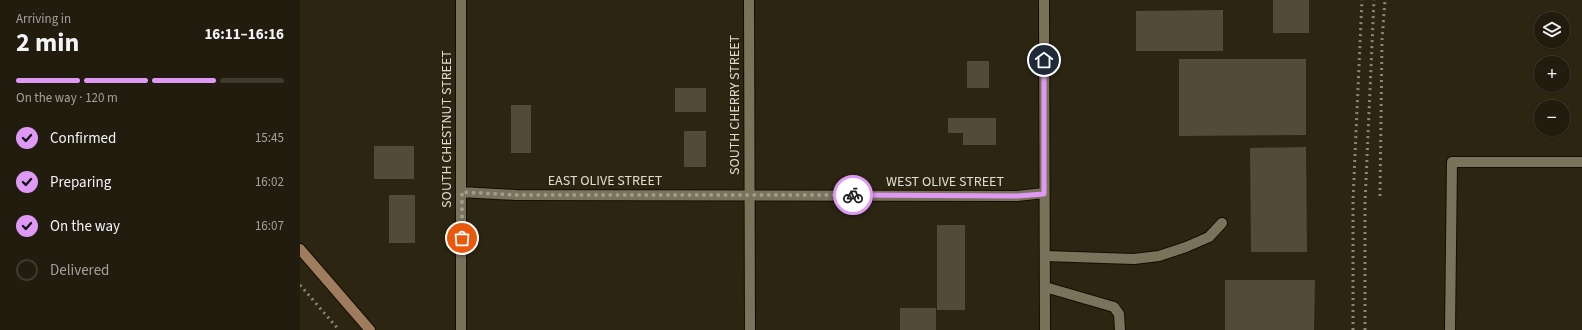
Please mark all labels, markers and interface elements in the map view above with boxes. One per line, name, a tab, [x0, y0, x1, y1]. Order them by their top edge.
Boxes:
text: Arriving in	[16, 10, 71, 28]
map controls	[1534, 12, 1570, 136]
button: layers	[1534, 12, 1570, 48]
text: 2 min	[16, 24, 79, 61]
text: 16:11–16:16	[204, 24, 284, 45]
street label: SOUTH CHERRY STREET	[725, 34, 745, 175]
pin	[1027, 43, 1061, 77]
icon: home	[1033, 49, 1055, 71]
street label: SOUTH CHESTNUT STREET	[437, 50, 457, 208]
button: +	[1534, 56, 1570, 92]
text: On the way · 120 m	[16, 89, 118, 107]
button: −	[1534, 100, 1570, 136]
icon: check	[16, 127, 38, 149]
text: Confirmed	[50, 128, 116, 149]
text: 15:45	[255, 129, 284, 147]
icon: check	[16, 171, 38, 193]
street label: EAST OLIVE STREET	[548, 171, 663, 191]
text: Preparing	[50, 172, 111, 193]
street label: WEST OLIVE STREET	[886, 172, 1004, 192]
text: 16:02	[255, 173, 284, 191]
courier	[833, 175, 873, 215]
icon: bike	[842, 184, 864, 206]
icon: check	[16, 215, 38, 237]
text: On the way	[50, 216, 120, 237]
text: 16:07	[255, 217, 284, 235]
pin	[445, 221, 479, 255]
icon: bag	[451, 227, 473, 249]
text: Delivered	[50, 260, 109, 281]

